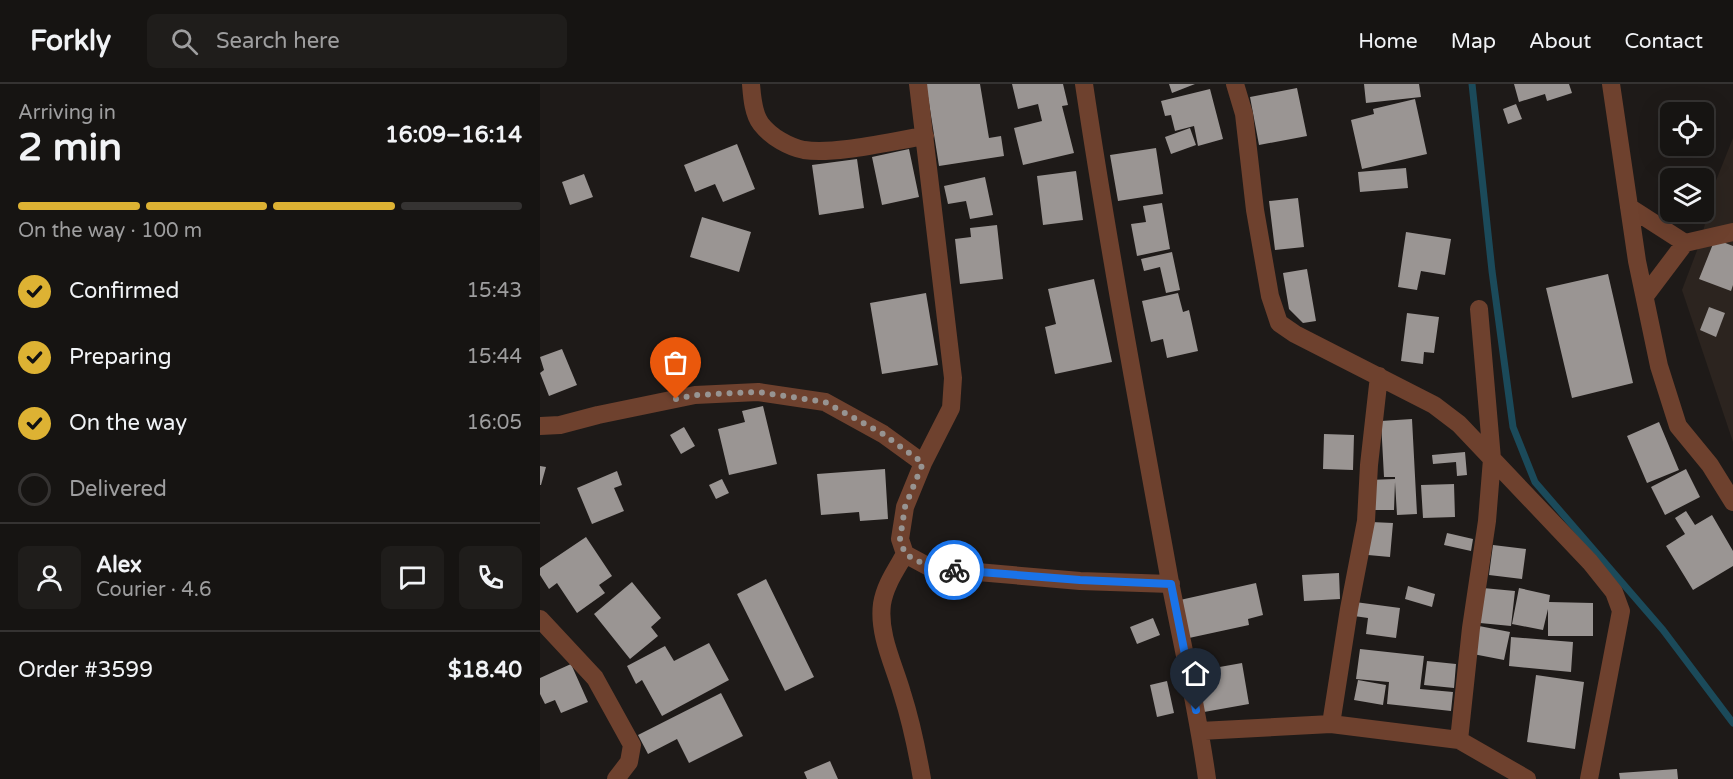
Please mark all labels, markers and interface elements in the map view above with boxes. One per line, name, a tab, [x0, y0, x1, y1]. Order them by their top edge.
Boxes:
search box	[147, 14, 567, 68]
text: Forkly	[30, 24, 111, 58]
icon: search	[168, 25, 201, 58]
text: Search here	[216, 28, 340, 54]
text: Home	[1358, 29, 1418, 54]
text: Map	[1451, 29, 1496, 54]
text: About	[1529, 29, 1591, 54]
text: Contact	[1624, 29, 1703, 54]
text: Arriving in	[18, 101, 116, 125]
map controls	[1660, 102, 1714, 222]
button: locate	[1660, 102, 1714, 156]
text: 16:09–16:14	[385, 122, 522, 148]
text: 2 min	[18, 124, 122, 171]
button: layers	[1660, 168, 1714, 222]
text: On the way · 100 m	[18, 219, 202, 243]
icon: check	[18, 275, 51, 308]
text: Confirmed	[69, 278, 179, 304]
text: 15:43	[467, 279, 522, 303]
pin	[650, 337, 701, 399]
icon: check	[18, 341, 51, 374]
text: Preparing	[69, 344, 172, 370]
text: 15:44	[467, 345, 522, 369]
icon: bag	[659, 346, 692, 379]
icon: check	[18, 407, 51, 440]
text: On the way	[69, 410, 187, 436]
text: 16:05	[467, 411, 522, 435]
text: Delivered	[69, 476, 167, 502]
courier	[924, 540, 984, 600]
button: person	[18, 546, 81, 609]
button: chat	[381, 546, 444, 609]
button: phone	[459, 546, 522, 609]
text: Alex	[96, 552, 142, 578]
icon: bike	[938, 554, 971, 587]
text: Courier · 4.6	[96, 578, 211, 602]
pin	[1170, 648, 1221, 710]
text: Order #3599	[18, 657, 153, 683]
text: $18.40	[448, 657, 522, 683]
icon: home	[1179, 657, 1212, 690]

